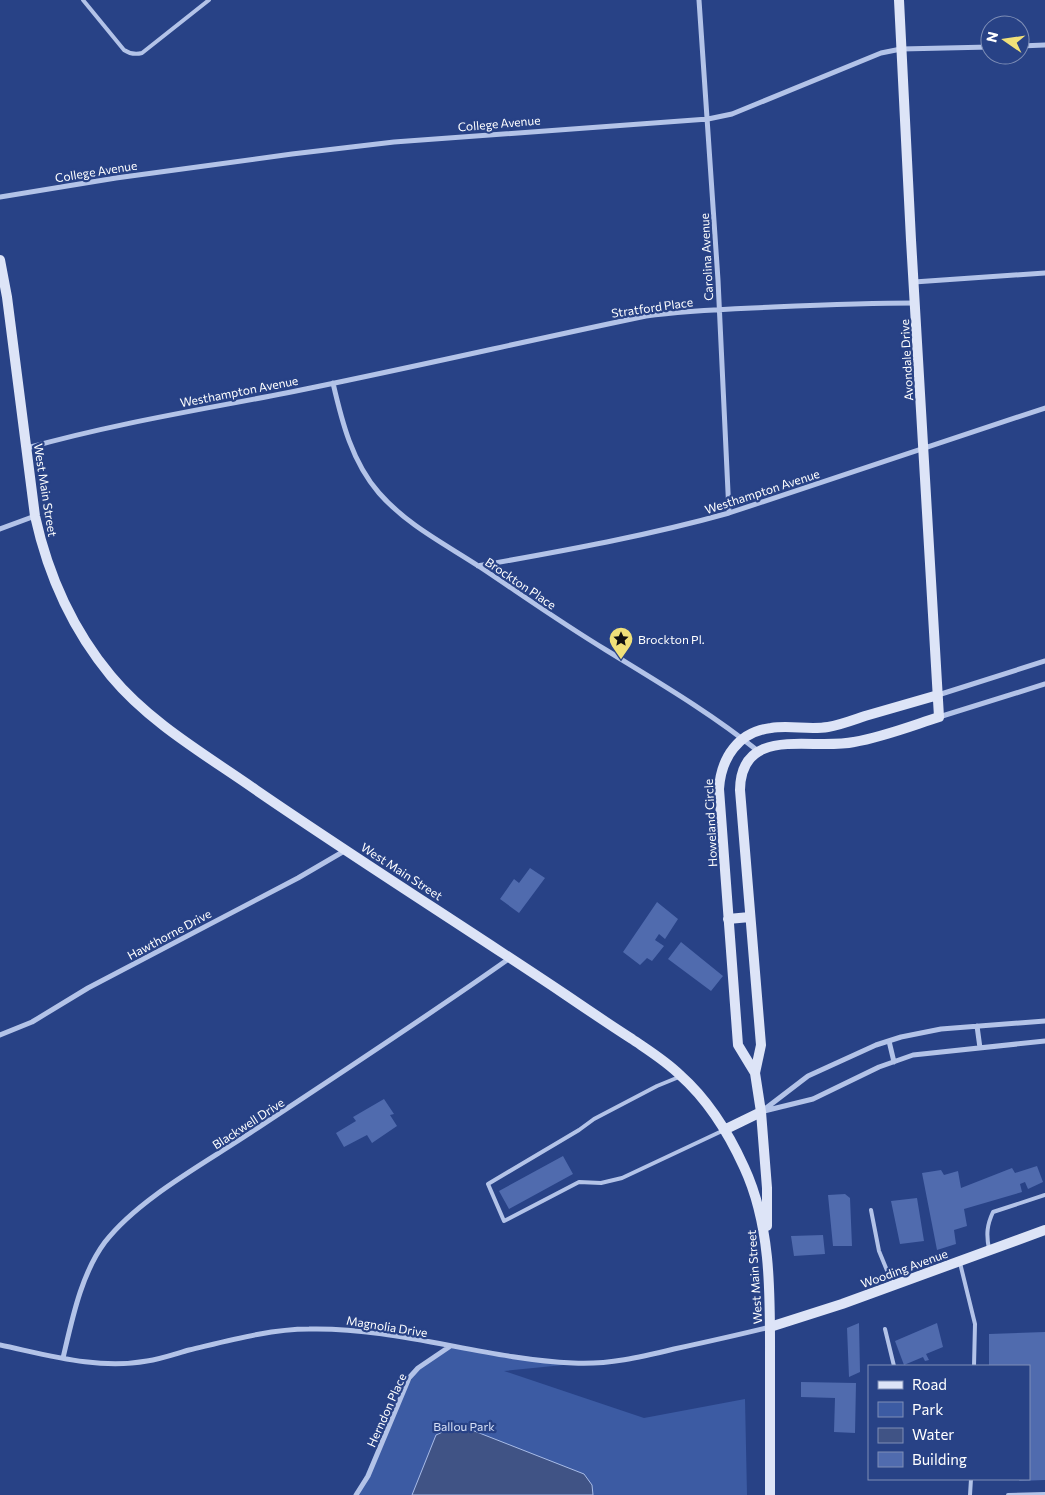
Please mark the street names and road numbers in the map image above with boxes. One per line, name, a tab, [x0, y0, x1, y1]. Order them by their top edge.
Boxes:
street label: College Avenue	[457, 112, 541, 134]
street label: College Avenue	[54, 158, 138, 184]
street label: Carolina Avenue	[697, 213, 715, 301]
street label: Stratford Place	[610, 294, 694, 320]
street label: Avondale Drive	[897, 319, 915, 401]
street label: Westhampton Avenue	[179, 373, 299, 409]
street label: West Main Street	[32, 442, 60, 538]
street label: Westhampton Avenue	[703, 466, 821, 516]
street label: Brockton Place	[483, 554, 559, 612]
street label: Howeland Circle	[701, 779, 719, 867]
street label: West Main Street	[359, 839, 445, 903]
street label: Hawthorne Drive	[125, 906, 213, 962]
street label: Blackwell Drive	[210, 1095, 286, 1151]
street label: West Main Street	[744, 1229, 764, 1324]
street label: Wooding Avenue	[859, 1246, 949, 1290]
street label: Magnolia Drive	[345, 1313, 429, 1339]
street label: Herndon Place	[363, 1371, 409, 1449]

